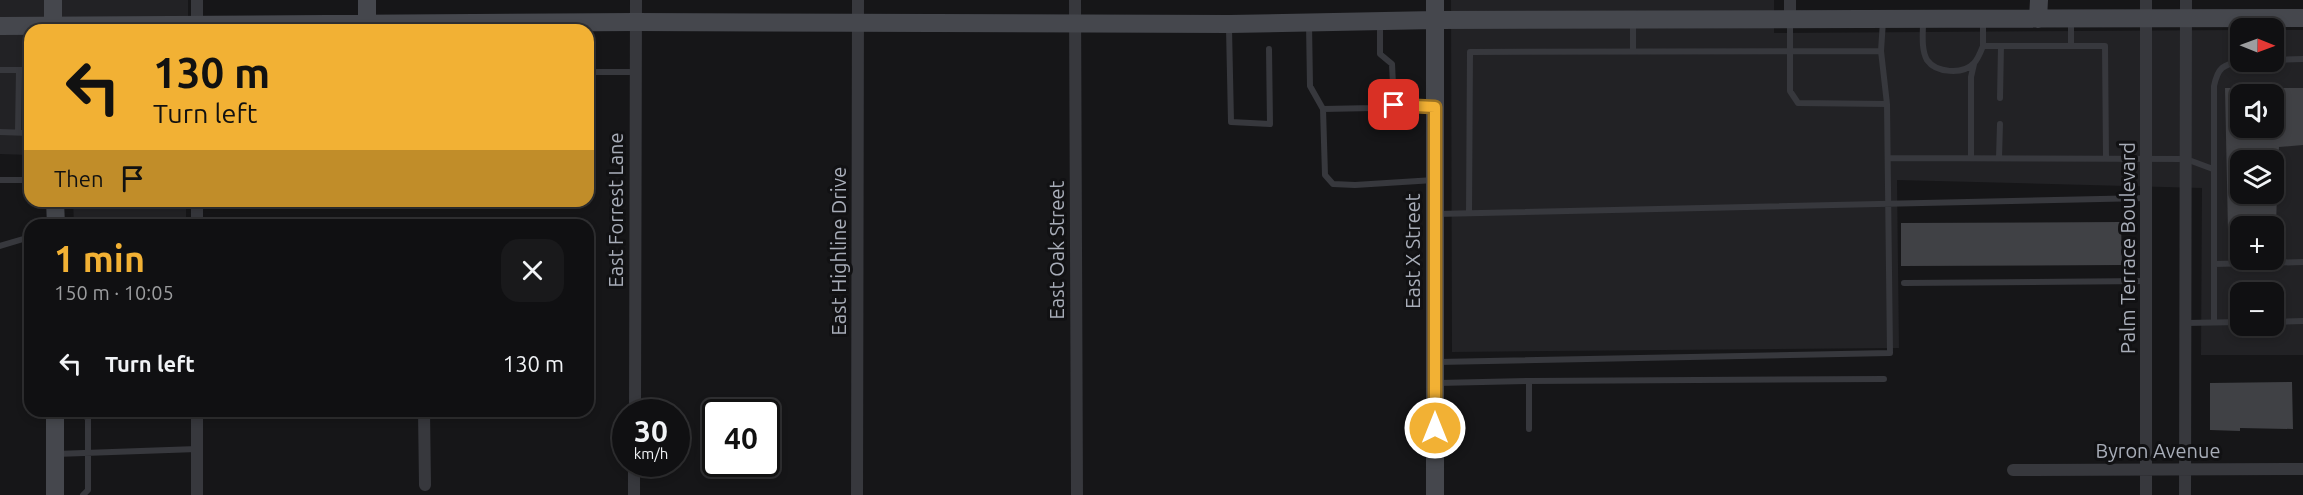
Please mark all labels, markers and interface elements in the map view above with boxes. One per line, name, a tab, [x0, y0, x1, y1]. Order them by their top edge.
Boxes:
north arrow	[2230, 18, 2284, 72]
map controls	[2230, 18, 2284, 336]
icon: left	[54, 48, 132, 126]
text: 130 m	[153, 49, 270, 96]
pin	[1368, 79, 1419, 130]
button: sound	[2230, 84, 2284, 138]
icon: arrive	[1377, 88, 1410, 121]
text: Turn left	[153, 98, 257, 128]
street label: East Forrest Lane	[604, 132, 627, 288]
street label: Palm Terrace Boulevard	[2116, 142, 2139, 354]
button: layers	[2230, 150, 2284, 204]
icon: arrive	[116, 162, 149, 195]
text: Then	[54, 166, 104, 191]
street label: East Highline Drive	[827, 167, 850, 335]
street label: East Oak Street	[1045, 180, 1068, 319]
street label: East X Street	[1401, 193, 1424, 309]
button: +	[2230, 216, 2284, 270]
text: 1 min	[54, 238, 145, 279]
button: close	[501, 239, 564, 302]
text: 150 m · 10:05	[54, 281, 174, 304]
button: −	[2230, 282, 2284, 336]
icon: left	[54, 347, 87, 380]
text: Turn left	[105, 351, 195, 376]
text: 130 m	[503, 351, 564, 376]
position arrow	[1403, 396, 1467, 460]
speed limit sign: 40	[702, 399, 780, 477]
text: 30	[634, 414, 668, 448]
street label: Byron Avenue	[2096, 439, 2220, 462]
text: km/h	[634, 445, 668, 462]

